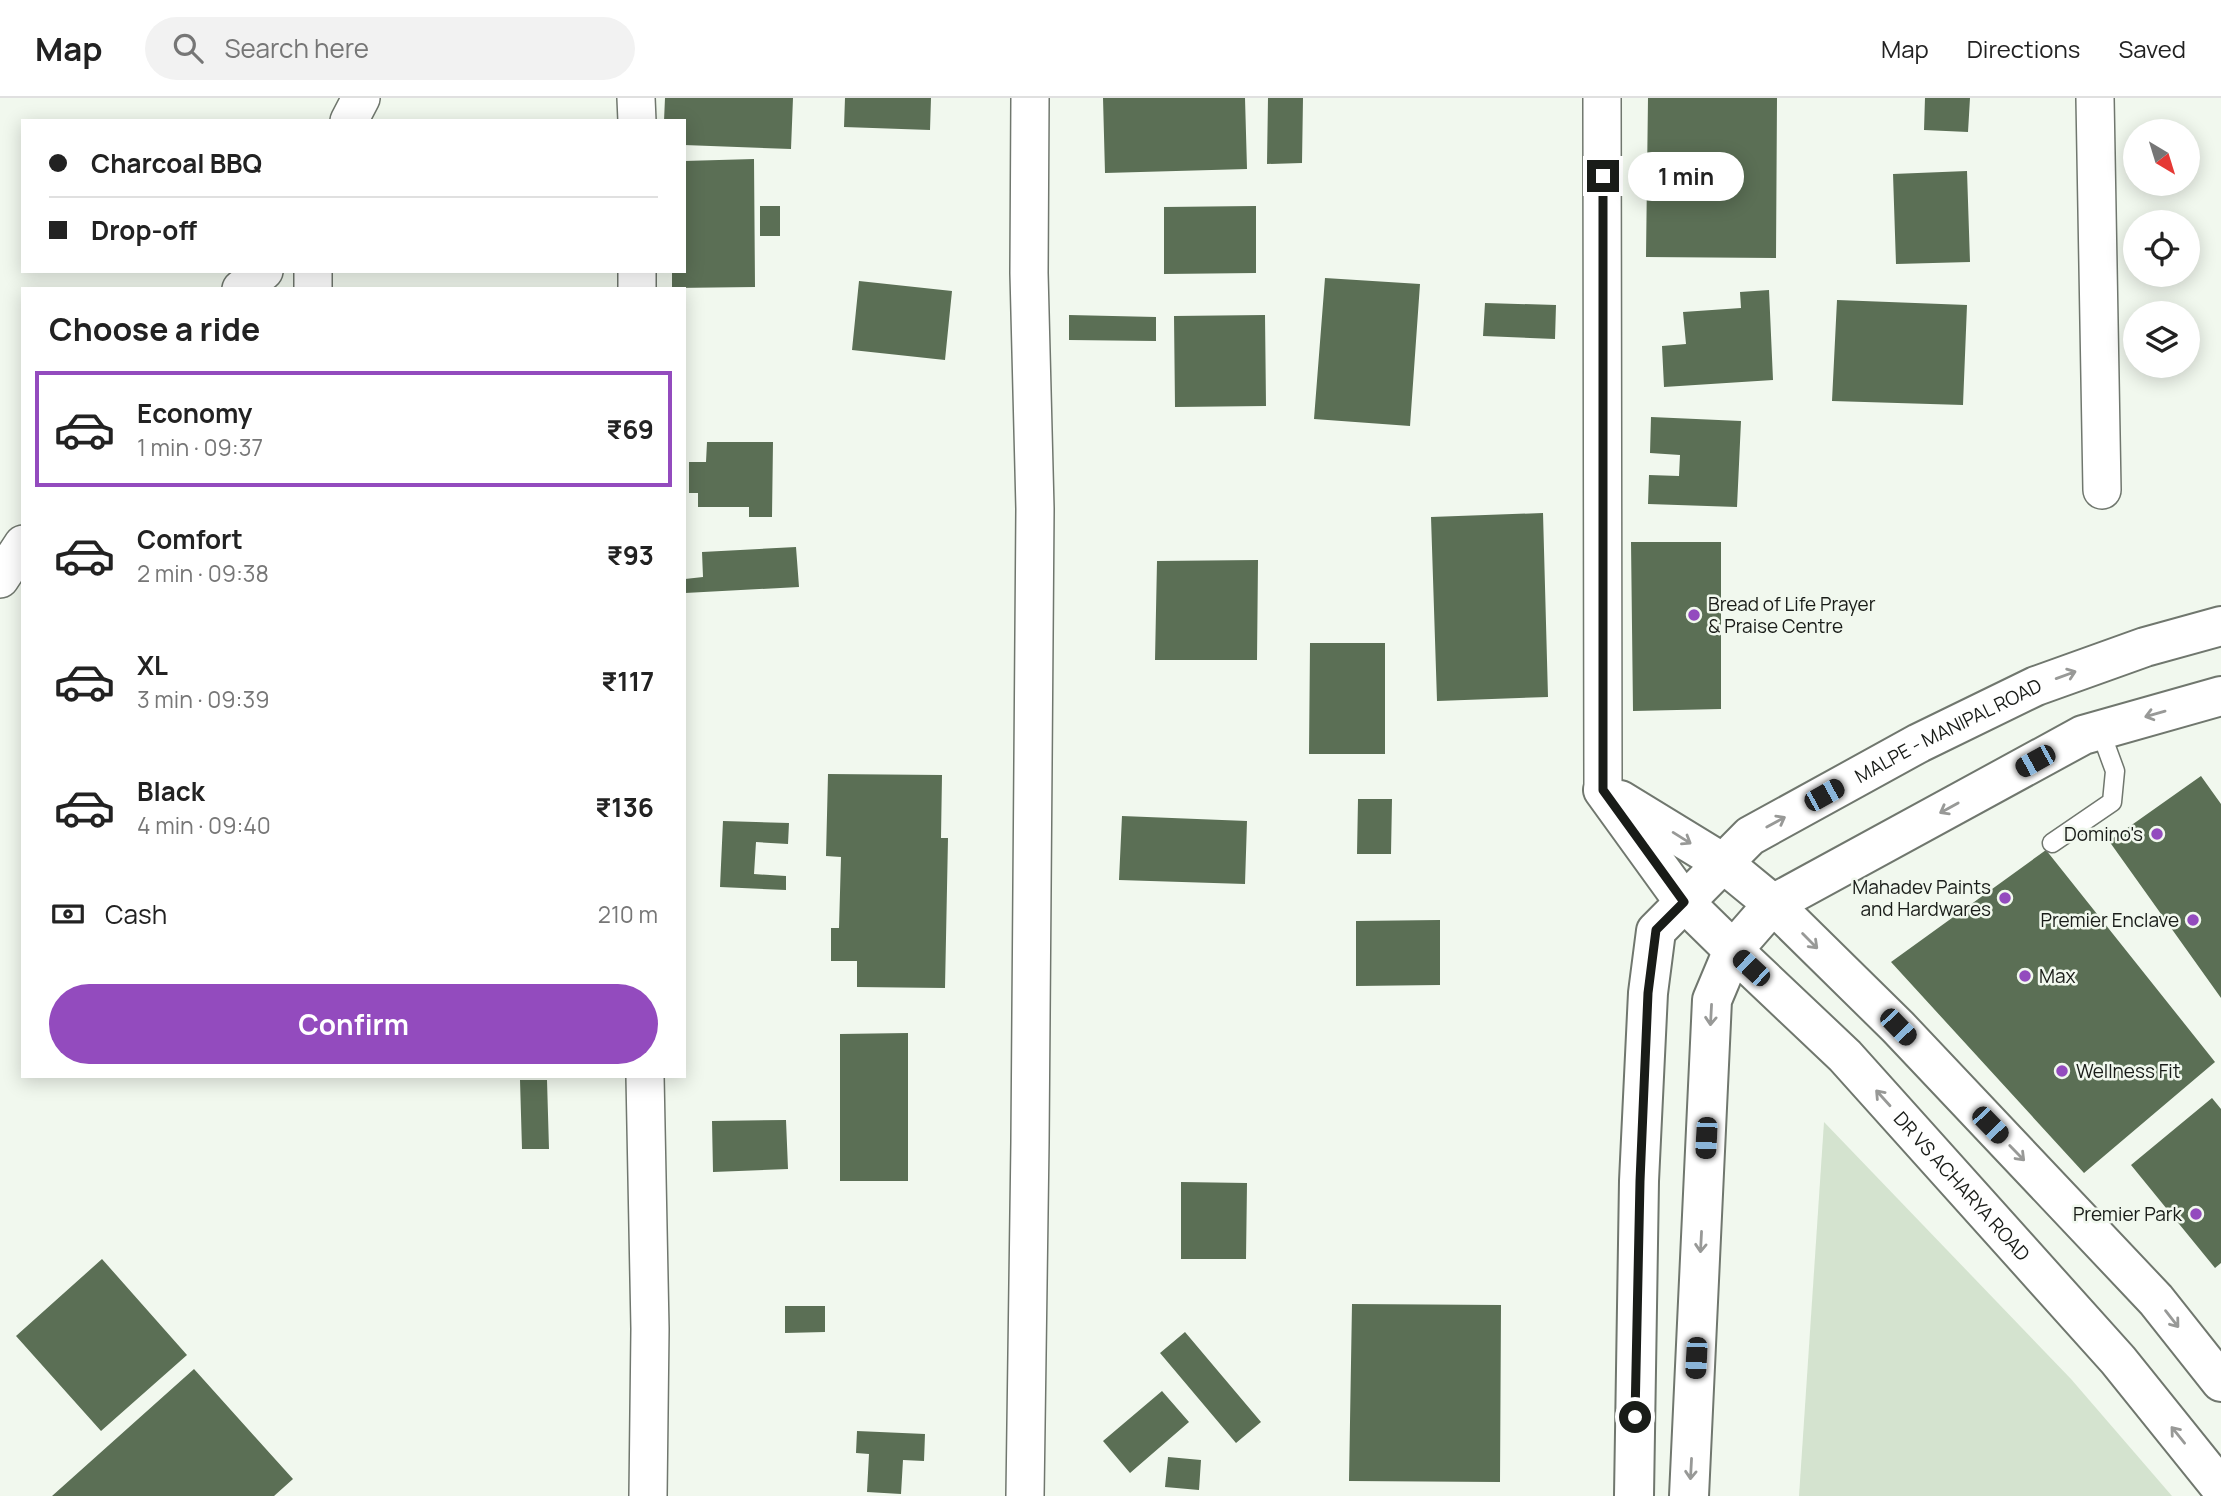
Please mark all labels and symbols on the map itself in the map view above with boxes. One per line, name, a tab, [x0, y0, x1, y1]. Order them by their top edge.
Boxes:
north arrow	[2123, 119, 2200, 196]
callout: 1 min	[1628, 152, 1743, 200]
route end	[1587, 160, 1619, 192]
place label: Bread of Life Prayer & Praise Centre	[1708, 591, 1876, 639]
marker: Bread of Life Prayer & Praise Centre	[1686, 607, 1702, 623]
one-way arrow	[2055, 668, 2077, 681]
street label: MALPE - MANIPAL ROAD	[1850, 672, 2046, 789]
one-way arrow	[2145, 708, 2167, 721]
car	[2012, 742, 2059, 780]
car	[1801, 776, 1848, 814]
one-way arrow	[1940, 801, 1960, 815]
one-way arrow	[1765, 814, 1786, 828]
place label: Domino's	[2064, 821, 2143, 847]
marker: Domino's	[2149, 826, 2165, 842]
one-way arrow	[1671, 832, 1691, 846]
place label: Mahadev Paints and Hardwares	[1852, 874, 1991, 922]
marker: Mahadev Paints and Hardwares	[1997, 890, 2013, 906]
place label: Premier Enclave	[2040, 907, 2179, 933]
marker: Premier Enclave	[2185, 912, 2201, 928]
one-way arrow	[1802, 933, 1819, 950]
car	[1729, 946, 1774, 990]
place label: Max	[2039, 963, 2076, 989]
marker: Max	[2017, 968, 2033, 984]
one-way arrow	[1705, 1003, 1718, 1026]
car	[1876, 1005, 1921, 1049]
place label: Wellness Fit	[2076, 1058, 2180, 1084]
marker: Wellness Fit	[2054, 1063, 2070, 1079]
one-way arrow	[1875, 1089, 1891, 1107]
car	[1968, 1103, 2013, 1147]
street label: DR VS ACHARYA ROAD	[1888, 1106, 2036, 1267]
car	[1695, 1116, 1718, 1160]
one-way arrow	[2008, 1144, 2025, 1161]
place label: Premier Park	[2073, 1201, 2183, 1227]
marker: Premier Park	[2188, 1206, 2204, 1222]
one-way arrow	[1695, 1230, 1708, 1253]
one-way arrow	[2164, 1310, 2179, 1328]
car	[1685, 1336, 1708, 1380]
route start	[1619, 1401, 1651, 1433]
one-way arrow	[2171, 1426, 2186, 1444]
one-way arrow	[1684, 1457, 1697, 1480]

